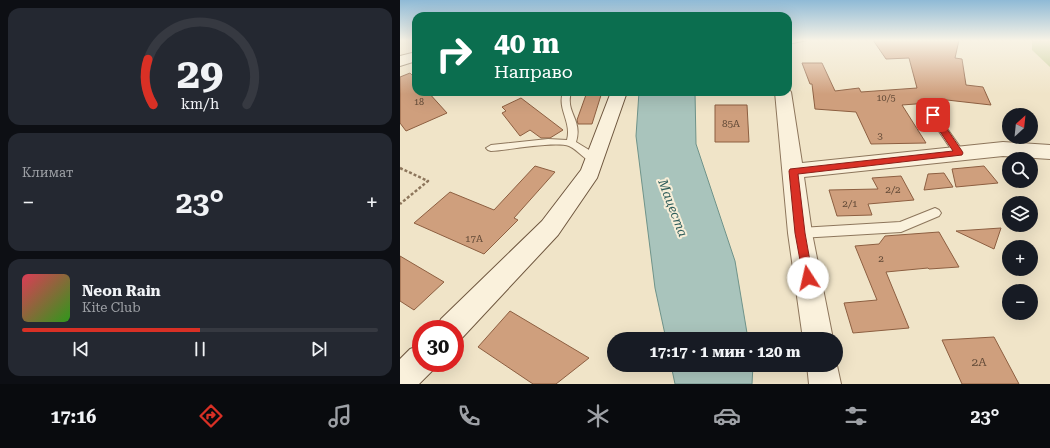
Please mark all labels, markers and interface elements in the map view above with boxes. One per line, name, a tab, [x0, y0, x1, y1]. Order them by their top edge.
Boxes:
text: 40 m	[494, 27, 559, 60]
icon: right	[428, 28, 480, 80]
text: 29	[177, 48, 223, 97]
text: Направо	[494, 61, 573, 82]
house number: 10/5	[877, 93, 895, 103]
text: km/h	[181, 95, 219, 111]
house number: 18	[414, 97, 424, 107]
pin	[916, 98, 950, 132]
icon: arrive	[922, 104, 944, 126]
north arrow	[1002, 108, 1038, 144]
map controls	[1002, 108, 1038, 320]
house number: 85А	[722, 118, 740, 129]
house number: 3	[877, 130, 883, 141]
button: search	[1002, 152, 1038, 188]
text: Климат	[22, 165, 73, 180]
water label: Мацеста	[655, 176, 691, 239]
house number: 2/2	[885, 184, 901, 195]
text: 23°	[176, 185, 224, 220]
text: −	[22, 190, 34, 215]
text: +	[366, 190, 378, 215]
button: layers	[1002, 196, 1038, 232]
house number: 2/1	[842, 198, 858, 209]
house number: 17А	[465, 233, 483, 244]
button: +	[1002, 240, 1038, 276]
house number: 2	[878, 253, 884, 264]
position arrow	[787, 257, 829, 299]
text: Neon Rain	[82, 282, 161, 300]
button: −	[1002, 284, 1038, 320]
text: Kite Club	[82, 300, 141, 315]
speed limit sign: 30	[412, 320, 464, 372]
icon: previous	[70, 338, 92, 360]
icon: pause	[189, 338, 211, 360]
icon: next	[308, 338, 330, 360]
text: 17:17 · 1 мин · 120 m	[649, 343, 801, 361]
house number: 2А	[971, 355, 987, 369]
icon: directions	[197, 402, 225, 430]
icon: music	[326, 402, 354, 430]
icon: phone	[455, 402, 483, 430]
icon: climate	[584, 402, 612, 430]
icon: car	[713, 402, 741, 430]
icon: filters	[842, 402, 870, 430]
text: 17:16	[50, 406, 96, 427]
text: 23°	[970, 406, 1000, 427]

